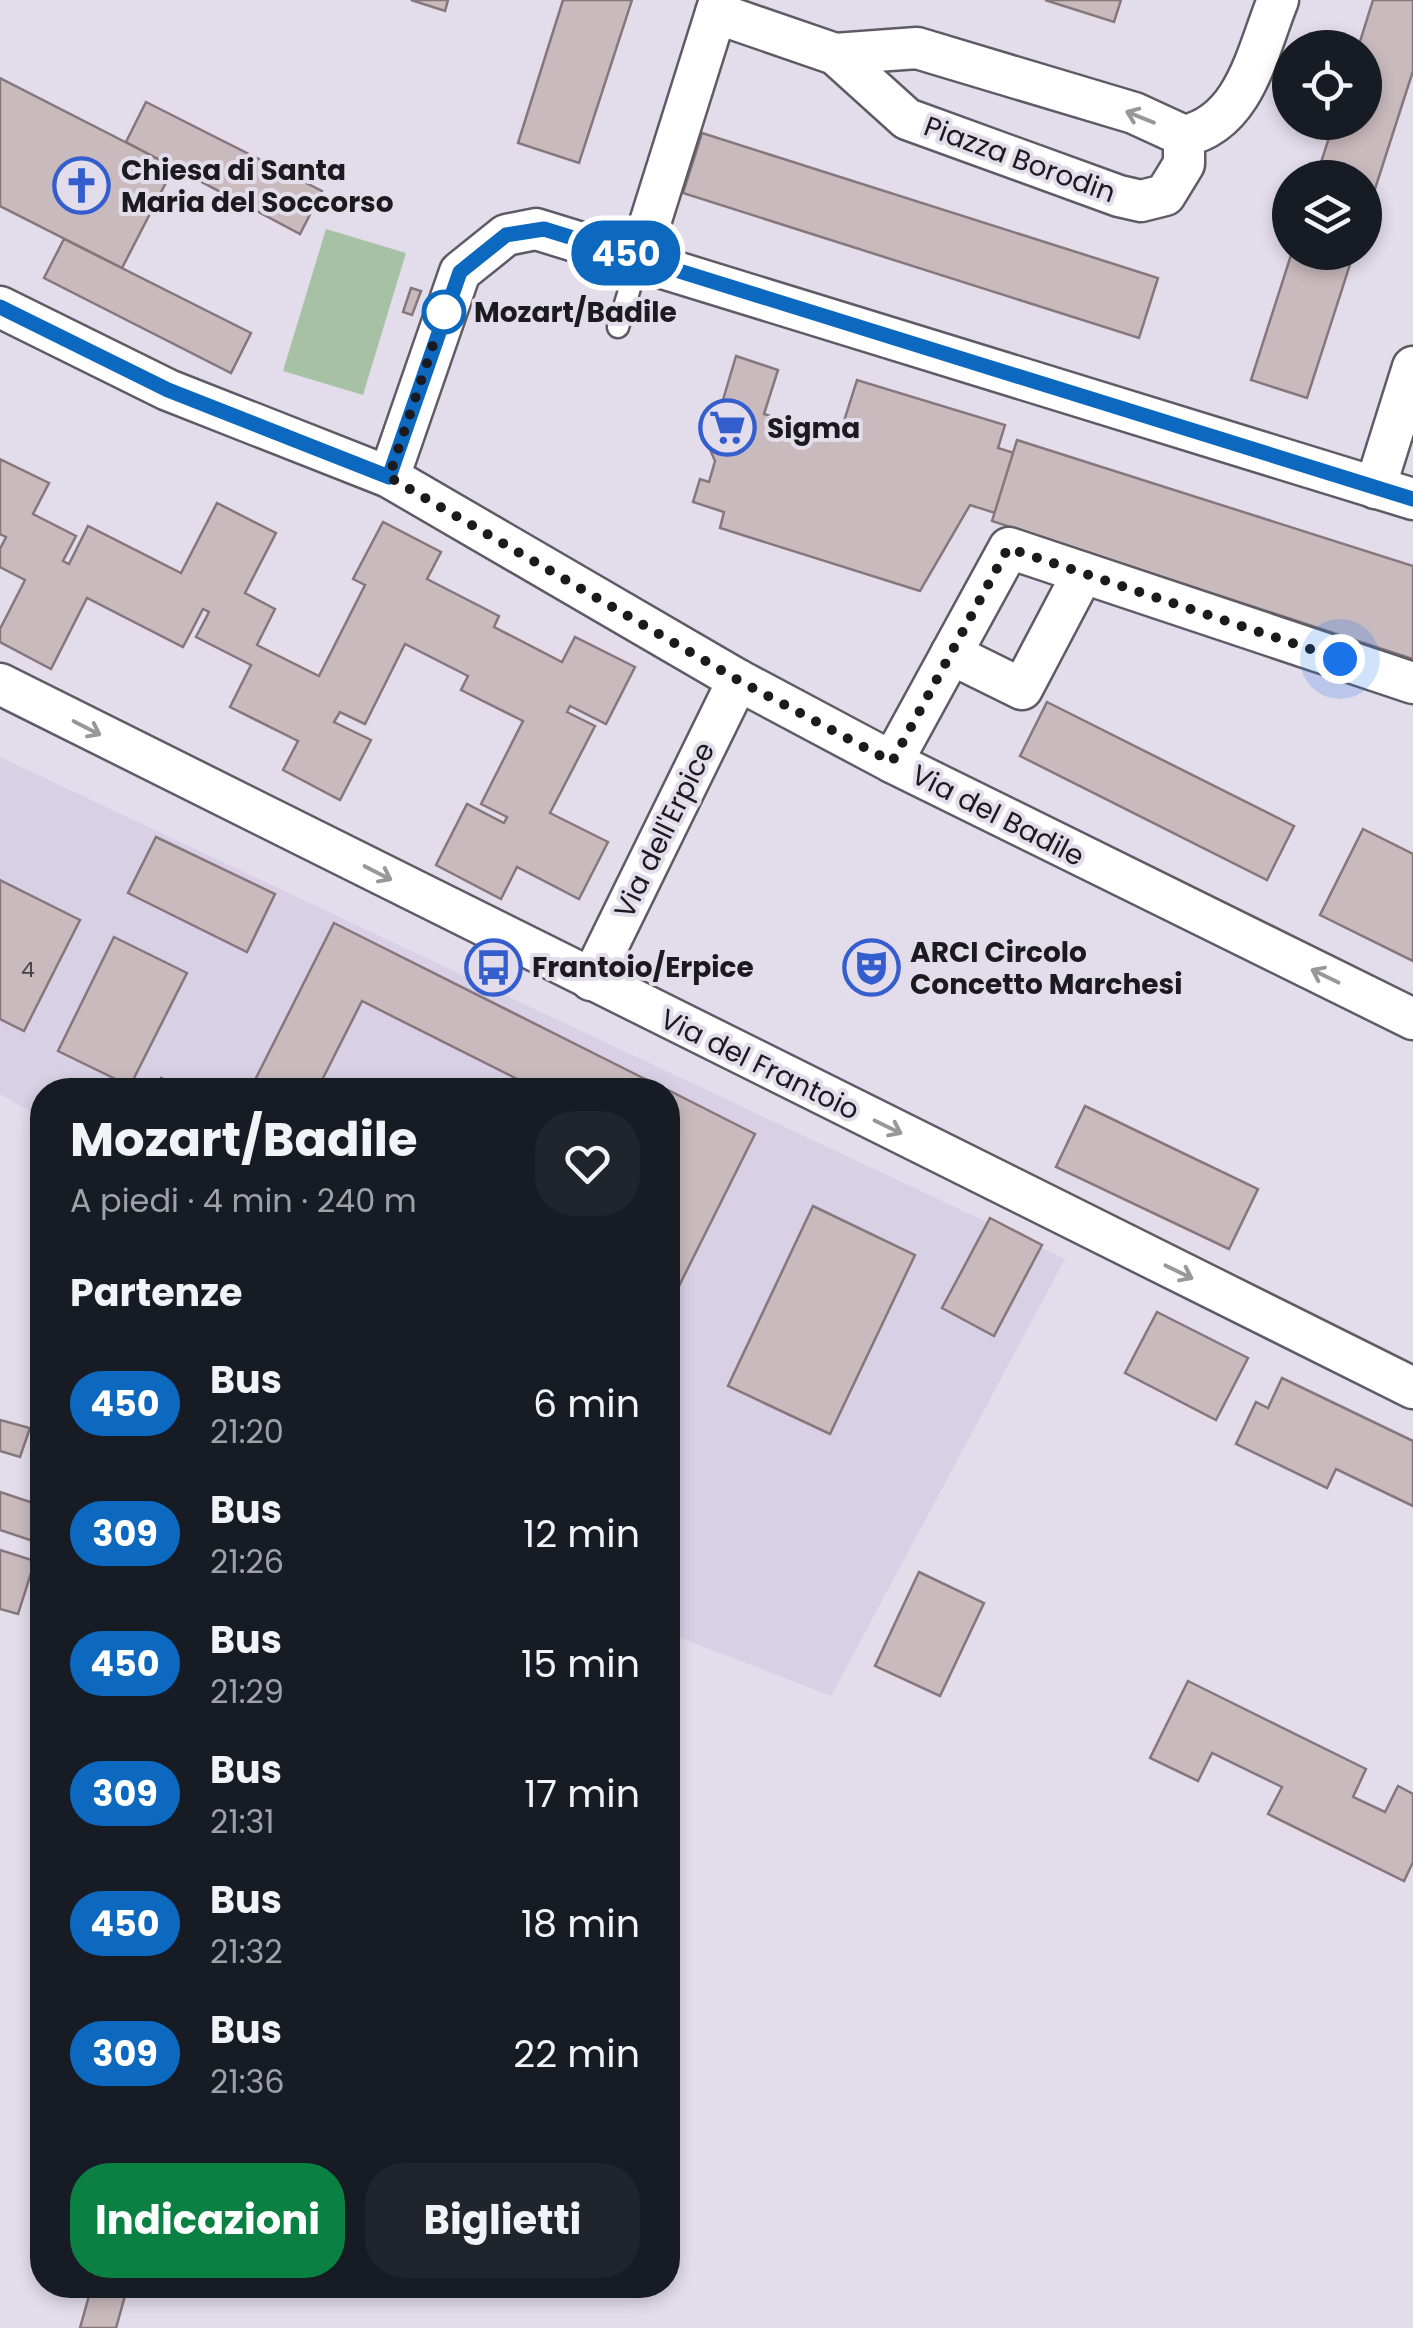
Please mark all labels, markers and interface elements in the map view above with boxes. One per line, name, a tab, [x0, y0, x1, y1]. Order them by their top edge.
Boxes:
map controls	[1272, 30, 1382, 270]
button: locate	[1272, 30, 1382, 140]
one-way arrow	[1126, 106, 1156, 124]
street label: Piazza Borodin	[919, 107, 1121, 212]
place label: Chiesa di Santa Maria del Soccorso	[121, 151, 394, 222]
church icon: Chiesa di Santa Maria del Soccorso	[52, 156, 112, 216]
button: layers	[1272, 160, 1382, 270]
line badge: 450	[568, 220, 684, 286]
text: 450	[591, 229, 661, 278]
marker: Mozart/Badile	[423, 291, 465, 333]
place label: Mozart/Badile	[474, 293, 677, 332]
supermarket icon: Sigma	[698, 398, 758, 458]
place label: Sigma	[767, 409, 860, 448]
your location	[1315, 634, 1365, 684]
one-way arrow	[72, 719, 102, 738]
street label: Via dell'Erpice	[605, 736, 724, 925]
street label: Via del Badile	[905, 755, 1091, 876]
one-way arrow	[362, 864, 392, 883]
place label: ARCI Circolo Concetto Marchesi	[910, 933, 1182, 1004]
bus stop icon: Frantoio/Erpice	[463, 937, 523, 997]
theatre icon: ARCI Circolo Concetto Marchesi	[841, 938, 901, 998]
place label: Frantoio/Erpice	[532, 948, 754, 987]
house number: 4	[21, 954, 35, 985]
one-way arrow	[1311, 966, 1341, 985]
street label: Via del Frantoio	[654, 999, 866, 1130]
text: Mozart/Badile	[70, 1106, 418, 1173]
button: heart	[535, 1111, 640, 1216]
one-way arrow	[872, 1119, 902, 1138]
text: A piedi · 4 min · 240 m	[70, 1178, 417, 1223]
one-way arrow	[1164, 1263, 1193, 1282]
text: Partenze	[70, 1266, 242, 1319]
text: Bus	[210, 1353, 282, 1406]
text: 6 min	[533, 1377, 640, 1430]
text: 450	[90, 1379, 160, 1428]
text: 21:20	[210, 1409, 284, 1454]
text: Bus	[210, 1483, 282, 1536]
text: 12 min	[523, 1507, 640, 1560]
text: 309	[92, 1509, 158, 1558]
text: 21:26	[210, 1539, 284, 1584]
text: Bus	[210, 1613, 282, 1666]
text: 15 min	[521, 1637, 640, 1690]
text: 450	[90, 1639, 160, 1688]
text: 21:29	[210, 1669, 284, 1714]
text: Bus	[210, 1743, 282, 1796]
text: 17 min	[524, 1767, 640, 1820]
text: 309	[92, 1769, 158, 1818]
text: 21:31	[210, 1799, 275, 1844]
text: Bus	[210, 1873, 282, 1926]
text: 18 min	[521, 1897, 640, 1950]
text: 450	[90, 1899, 160, 1948]
text: 21:32	[210, 1929, 283, 1974]
text: Bus	[210, 2003, 282, 2056]
text: 22 min	[513, 2027, 640, 2080]
text: 309	[92, 2029, 158, 2078]
text: 21:36	[210, 2059, 285, 2104]
button: Indicazioni	[70, 2163, 345, 2278]
button: Biglietti	[365, 2163, 640, 2278]

